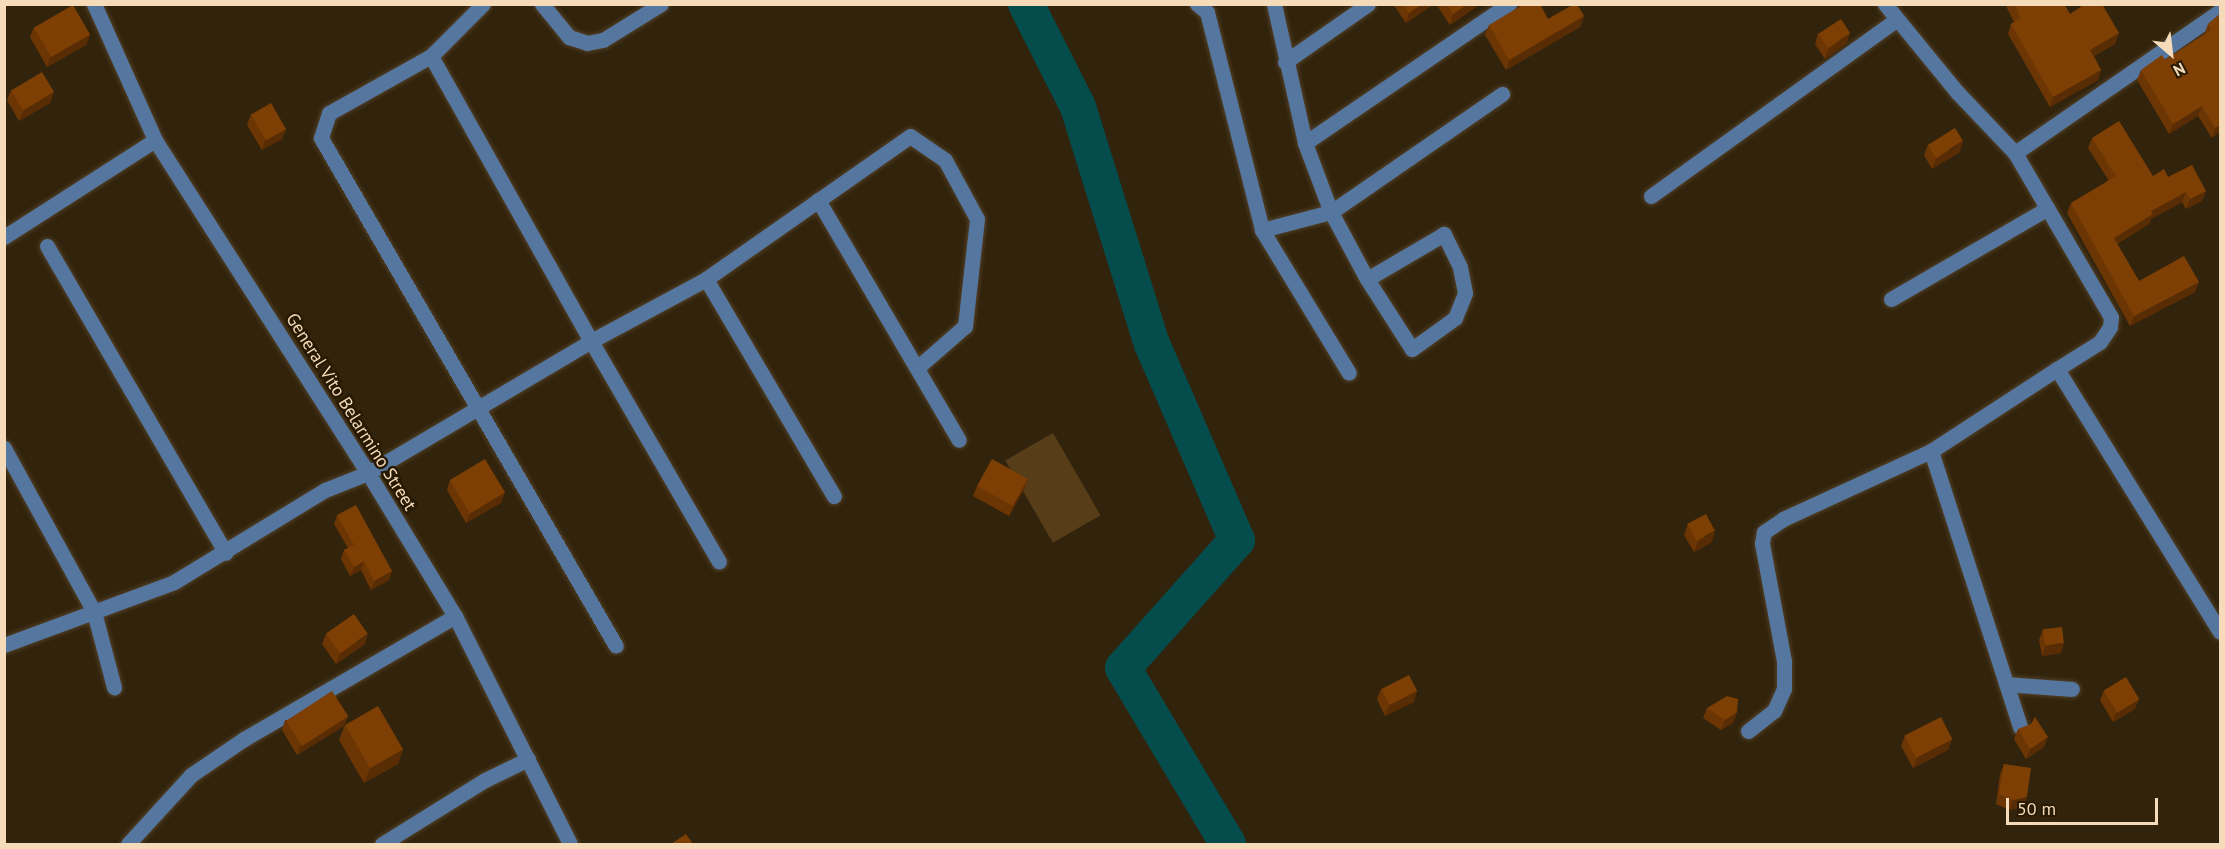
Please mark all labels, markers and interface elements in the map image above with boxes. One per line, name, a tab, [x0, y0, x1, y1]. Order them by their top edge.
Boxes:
north arrow	[2141, 24, 2201, 84]
text: N	[2170, 59, 2189, 81]
street label: General Vito Belarmino Street	[281, 309, 421, 515]
scale bar	[2009, 786, 2160, 824]
text: 50 m	[2017, 797, 2056, 820]

